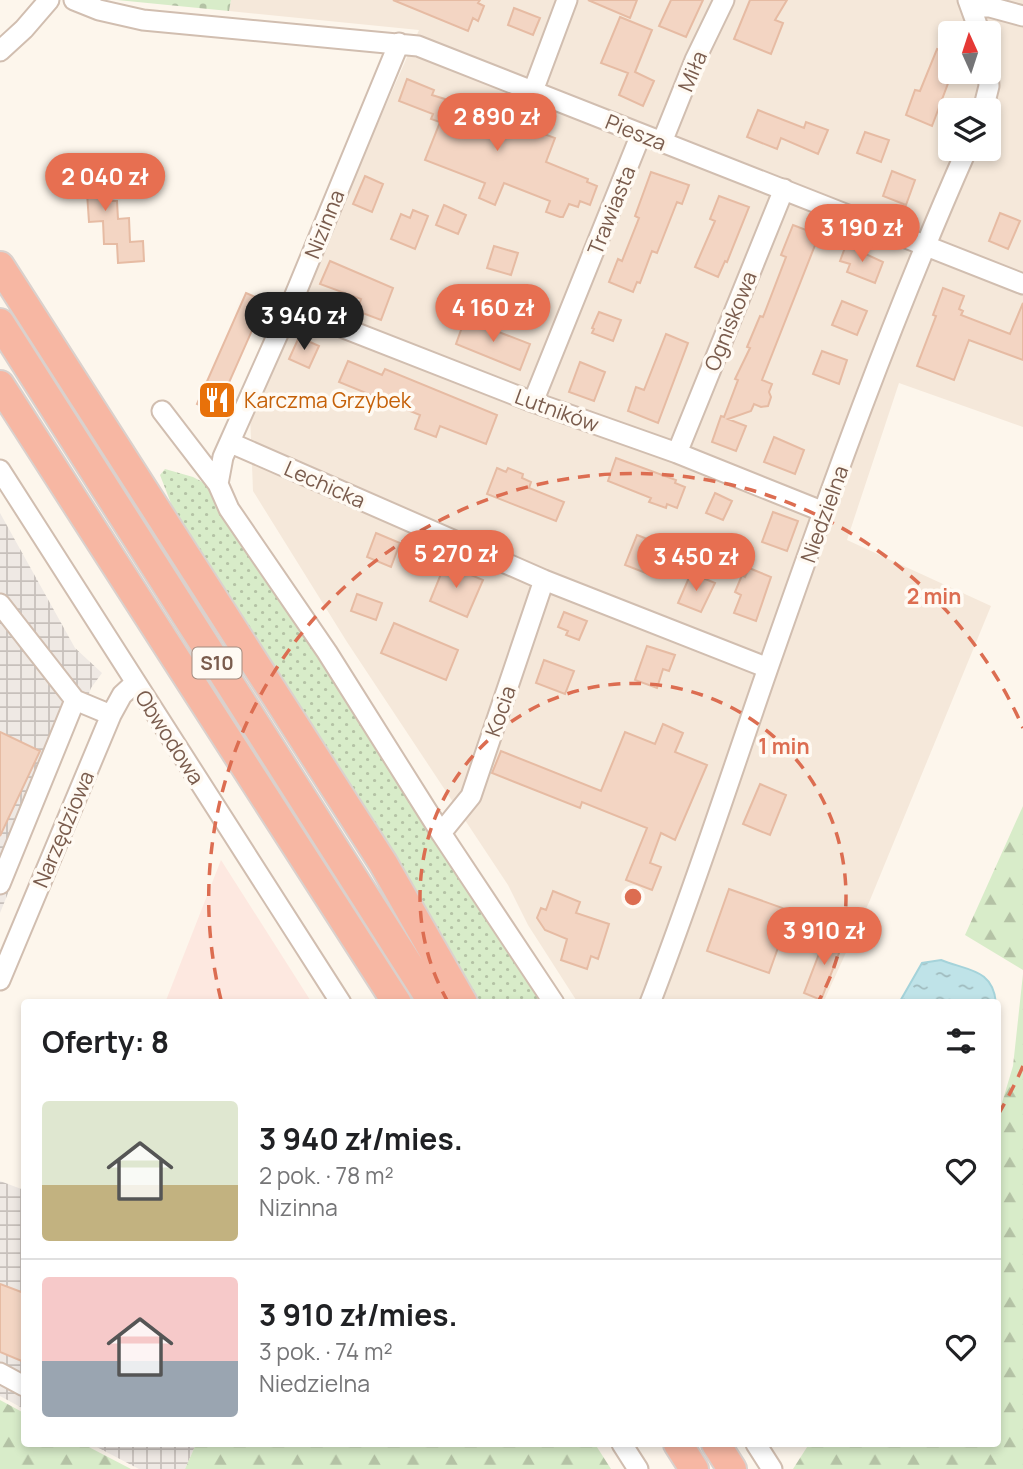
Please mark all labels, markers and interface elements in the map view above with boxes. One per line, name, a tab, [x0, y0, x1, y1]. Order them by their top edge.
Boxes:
north arrow	[938, 21, 1001, 84]
map controls	[938, 21, 1001, 161]
street label: Miła	[671, 46, 713, 96]
pin: 2 890 zł	[425, 94, 569, 153]
button: layers	[938, 98, 1001, 161]
text: 2 890 zł	[454, 100, 540, 132]
street label: Piesza	[602, 107, 670, 157]
pin: 2 040 zł	[33, 154, 177, 213]
text: 2 040 zł	[61, 160, 149, 192]
street label: Trawiasta	[580, 161, 642, 259]
street label: Nizinna	[298, 185, 350, 263]
pin: 3 190 zł	[790, 204, 934, 264]
text: 3 190 zł	[821, 211, 903, 243]
street label: Ogniskowa	[697, 267, 763, 375]
pin: 4 160 zł	[421, 284, 565, 344]
text: 4 160 zł	[451, 291, 535, 323]
pin: 3 940 zł	[232, 292, 376, 352]
text: 3 940 zł	[261, 299, 347, 331]
restaurant icon: Karczma Grzybek	[196, 379, 238, 421]
street label: Lutników	[511, 382, 603, 438]
place label: Karczma Grzybek	[244, 386, 412, 414]
street label: Lechicka	[280, 454, 370, 514]
street label: Niedzielna	[794, 462, 854, 566]
pin: 5 270 zł	[384, 530, 528, 590]
pin: 3 450 zł	[624, 534, 768, 593]
text: 5 270 zł	[414, 537, 498, 569]
text: 3 450 zł	[653, 540, 739, 572]
text: 2 min	[907, 582, 961, 610]
road number: S10	[192, 648, 242, 678]
street label: Kocia	[478, 682, 522, 740]
street label: Obwodowa	[129, 685, 211, 789]
text: 1 min	[758, 732, 810, 760]
street label: Narzędziowa	[26, 766, 100, 892]
centre of rings	[621, 885, 645, 909]
pin: 3 910 zł	[752, 908, 896, 967]
text: 3 910 zł	[783, 914, 865, 946]
text: Oferty: 8	[42, 1021, 169, 1062]
icon: filters	[942, 1022, 980, 1060]
text: 3 940 zł/mies.	[259, 1118, 463, 1159]
icon: home	[98, 1129, 182, 1213]
icon: heart	[942, 1152, 980, 1190]
text: 2 pok. · 78 m²	[259, 1159, 394, 1191]
text: Nizinna	[259, 1191, 338, 1223]
text: 3 910 zł/mies.	[259, 1294, 458, 1335]
icon: home	[98, 1305, 182, 1389]
icon: heart	[942, 1328, 980, 1366]
text: 3 pok. · 74 m²	[259, 1335, 393, 1367]
text: Niedzielna	[259, 1367, 370, 1399]

